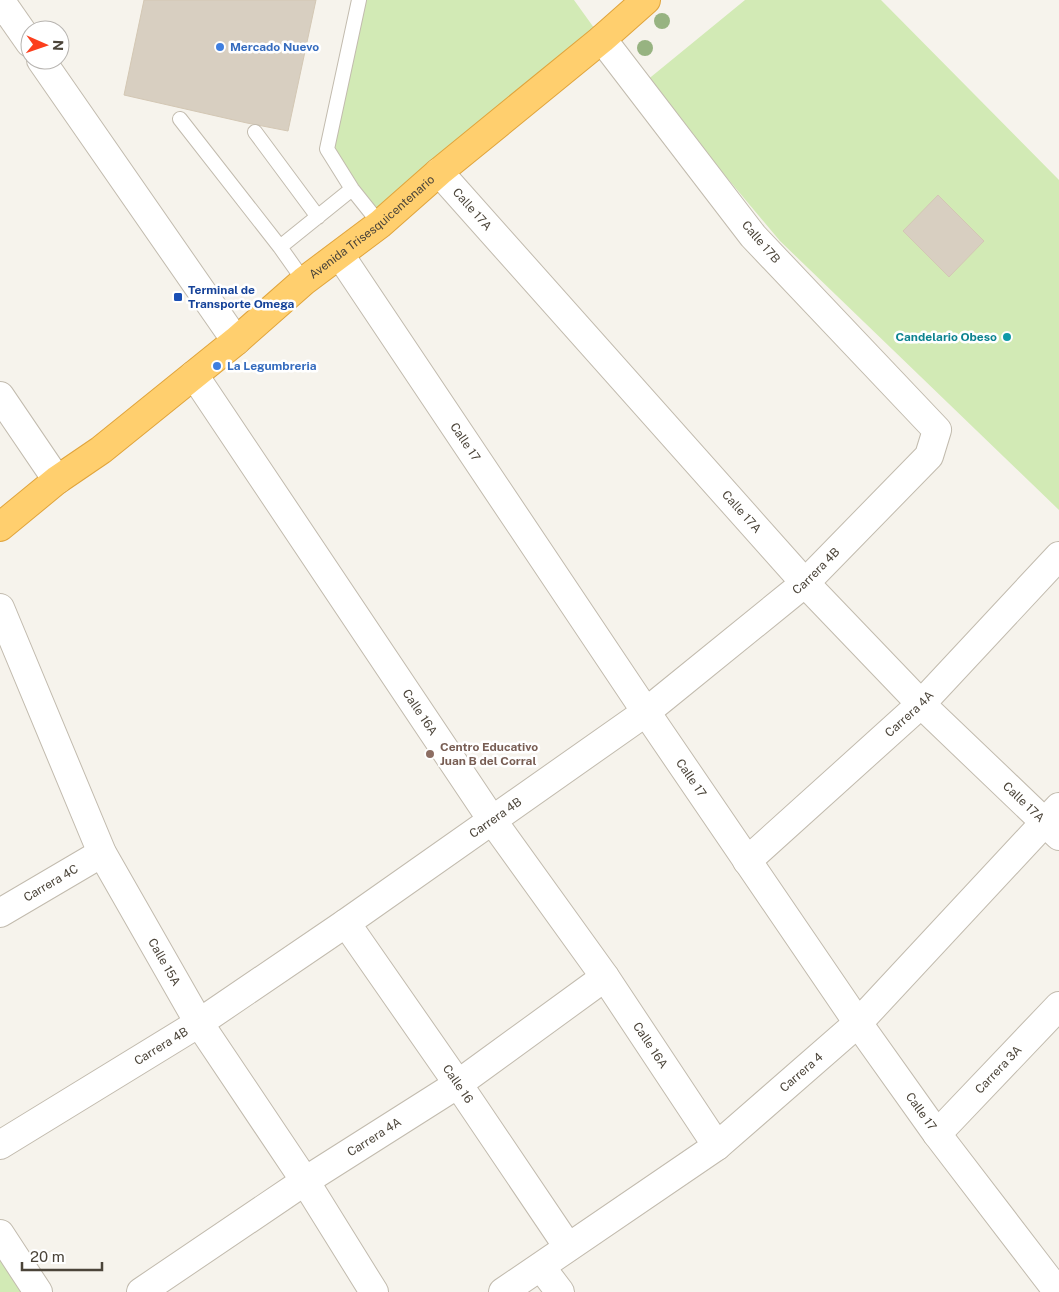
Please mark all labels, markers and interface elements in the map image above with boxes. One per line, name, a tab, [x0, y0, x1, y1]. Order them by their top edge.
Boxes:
north arrow	[20, 20, 70, 70]
text: N	[50, 40, 66, 51]
place label: Mercado Nuevo	[230, 40, 319, 54]
marker: Mercado Nuevo	[214, 41, 226, 53]
street label: Avenida Trisesquicentenario	[306, 172, 437, 282]
street label: Calle 17A	[450, 185, 495, 234]
street label: Calle 17B	[739, 218, 783, 266]
place label: Terminal de Transporte Omega	[188, 283, 295, 311]
marker: Terminal de Transporte Omega	[172, 291, 184, 303]
place label: Candelario Obeso	[896, 330, 997, 344]
marker: Candelario Obeso	[1001, 331, 1013, 343]
place label: La Legumbreria	[227, 359, 317, 373]
marker: La Legumbreria	[211, 360, 223, 372]
street label: Calle 17	[447, 420, 483, 464]
street label: Calle 17A	[719, 488, 764, 536]
street label: Carrera 4B	[790, 545, 843, 597]
street label: Calle 16A	[400, 687, 441, 738]
street label: Carrera 4A	[882, 688, 937, 740]
place label: Centro Educativo Juan B del Corral	[440, 740, 538, 768]
marker: Centro Educativo Juan B del Corral	[424, 748, 436, 760]
street label: Calle 17	[673, 756, 709, 800]
street label: Calle 17A	[1000, 779, 1048, 826]
street label: Carrera 4B	[467, 795, 524, 841]
street label: Carrera 4C	[21, 862, 81, 905]
street label: Calle 15A	[145, 936, 184, 989]
street label: Calle 16A	[630, 1020, 671, 1071]
street label: Carrera 4B	[132, 1024, 191, 1068]
street label: Carrera 3A	[972, 1042, 1025, 1097]
street label: Carrera 4	[777, 1050, 826, 1095]
street label: Calle 16	[440, 1062, 476, 1106]
street label: Calle 17	[903, 1090, 939, 1133]
street label: Carrera 4A	[345, 1115, 404, 1159]
scale bar	[22, 1240, 102, 1272]
text: 20 m	[30, 1248, 65, 1265]

